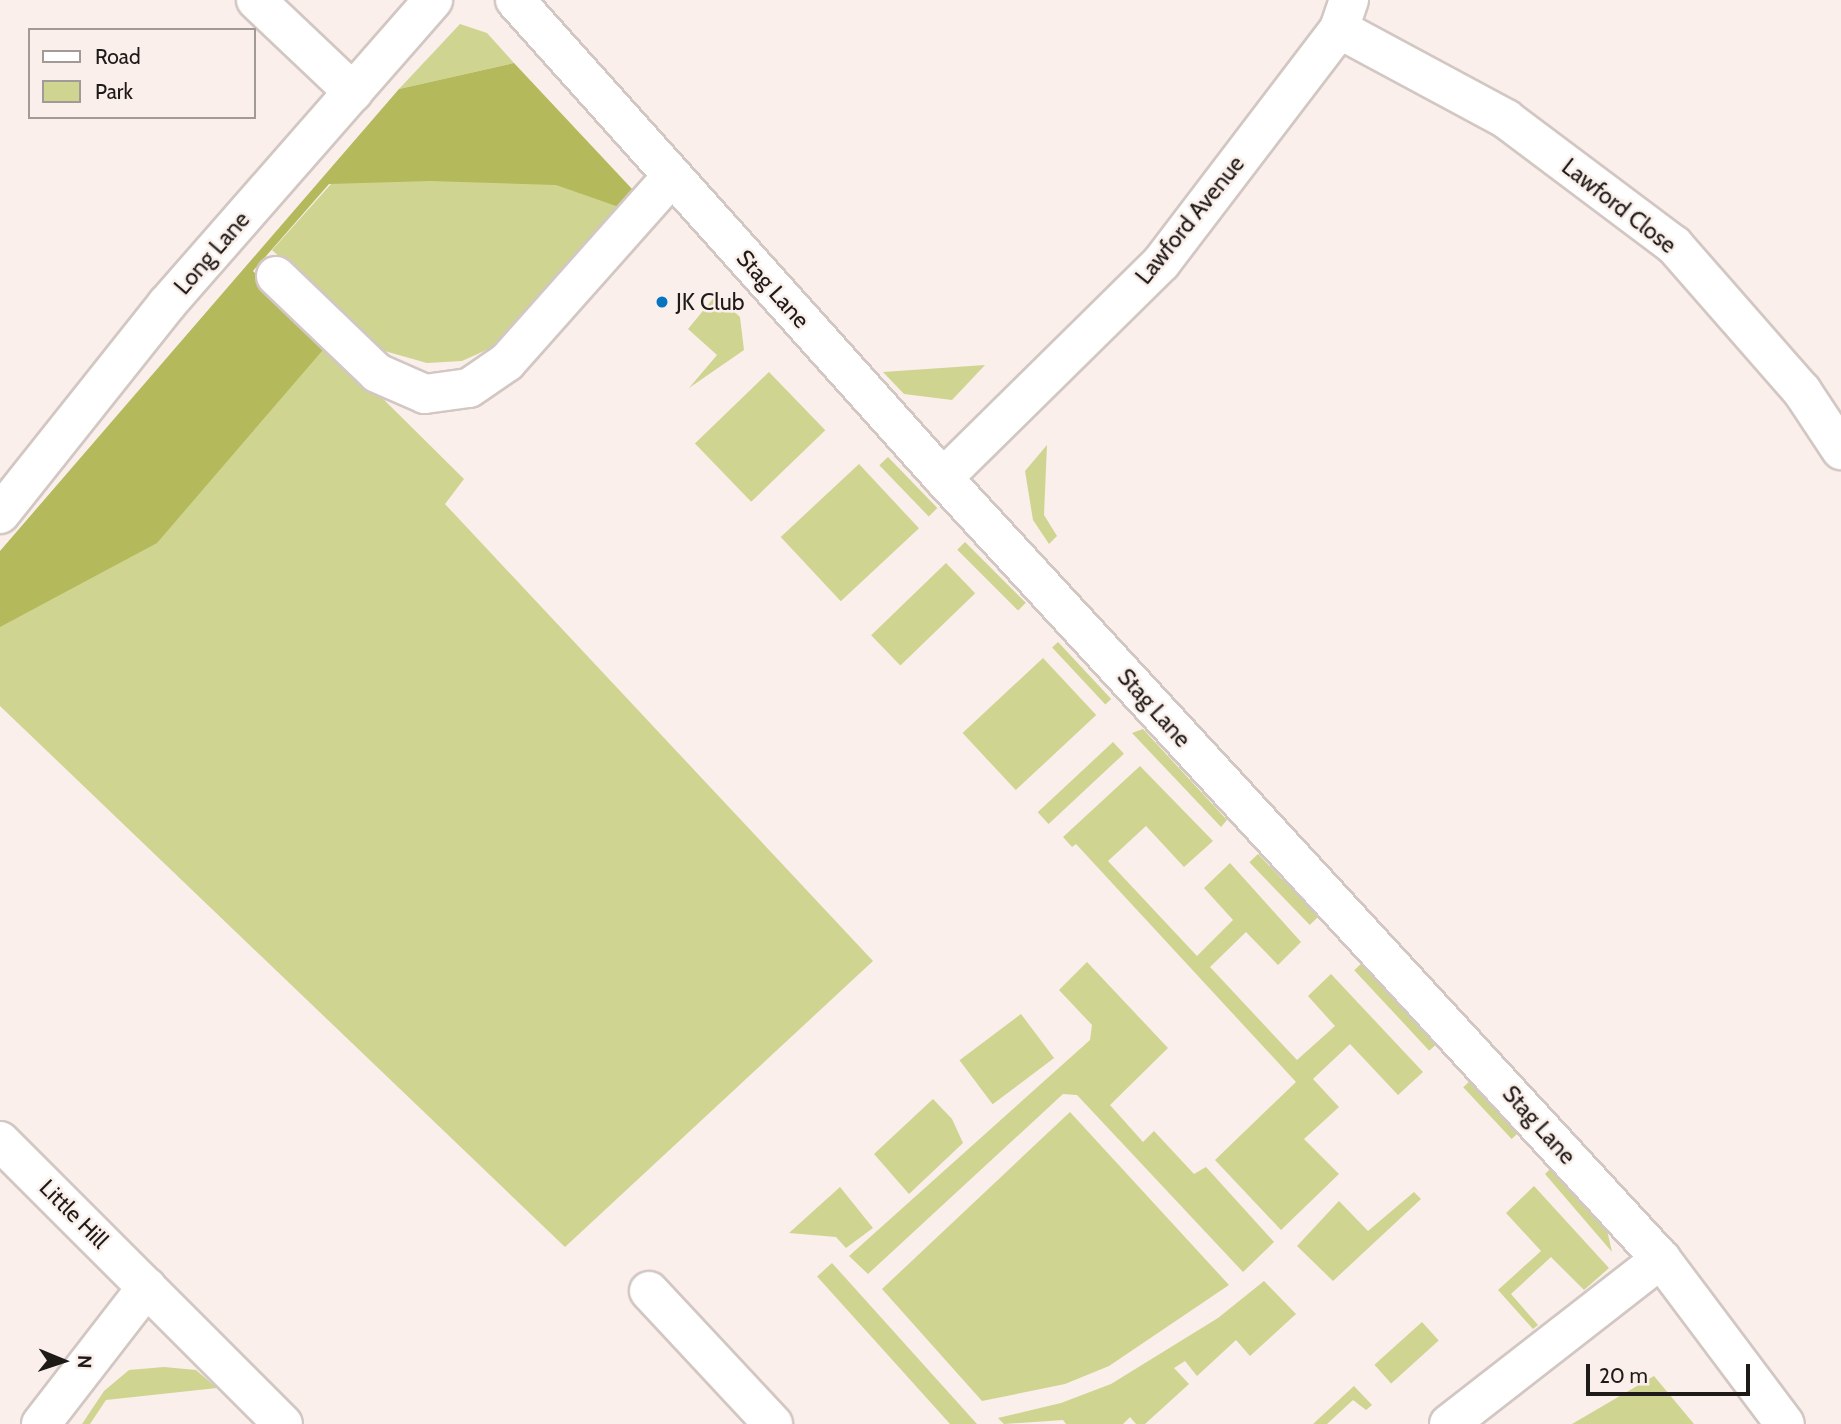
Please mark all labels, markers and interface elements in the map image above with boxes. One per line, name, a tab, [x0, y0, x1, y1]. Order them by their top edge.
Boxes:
legend	[28, 28, 256, 119]
text: Road	[95, 44, 141, 69]
text: Park	[95, 79, 133, 104]
street label: Lawford Avenue	[1130, 150, 1250, 290]
street label: Lawford Close	[1556, 153, 1682, 259]
street label: Long Lane	[169, 206, 255, 300]
street label: Stag Lane	[731, 244, 815, 334]
place label: JK Club	[676, 288, 744, 316]
marker: JK Club	[654, 294, 670, 310]
street label: Stag Lane	[1112, 663, 1196, 753]
street label: Stag Lane	[1497, 1080, 1581, 1170]
street label: Little Hill	[34, 1174, 114, 1254]
north arrow	[28, 1326, 98, 1396]
scale bar	[1589, 1350, 1754, 1394]
text: N	[73, 1355, 96, 1369]
text: 20 m	[1599, 1363, 1648, 1388]

